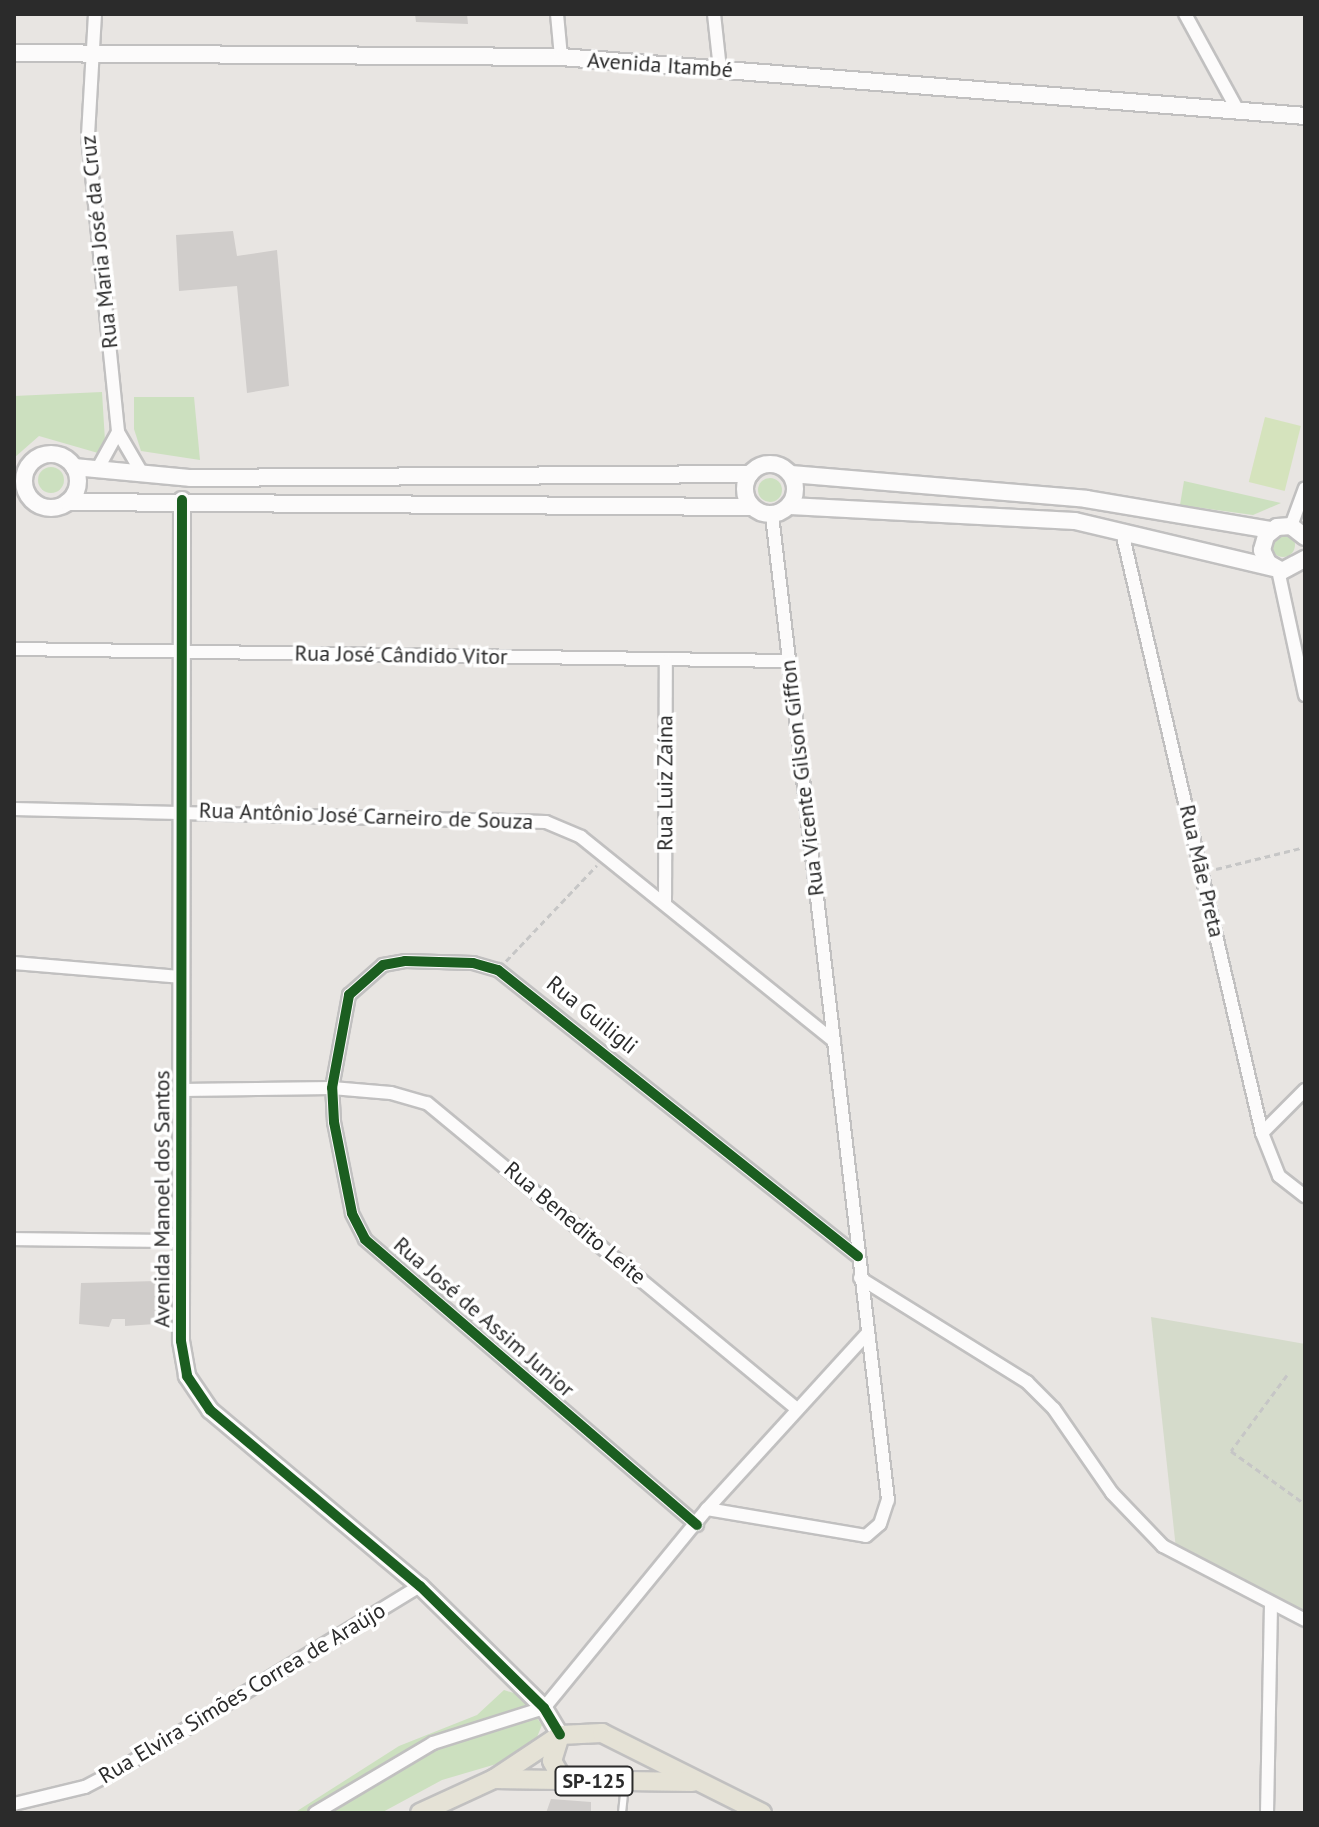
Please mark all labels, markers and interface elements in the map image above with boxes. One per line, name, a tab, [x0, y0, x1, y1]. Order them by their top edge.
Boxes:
street label: Avenida Itambé	[586, 47, 734, 83]
street label: Rua Maria José da Cruz	[75, 134, 123, 350]
street label: Rua José Cândido Vitor	[294, 640, 508, 670]
street label: Rua Vicente Gilson Giffon	[774, 658, 830, 898]
street label: Rua Luiz Zaína	[652, 714, 678, 852]
street label: Rua Antônio José Carneiro de Souza	[198, 797, 534, 835]
street label: Rua Mãe Preta	[1174, 802, 1230, 940]
street label: Rua Guiligli	[541, 970, 643, 1060]
street label: Avenida Manoel dos Santos	[149, 1070, 175, 1328]
street label: Rua Benedito Leite	[499, 1156, 651, 1290]
street label: Rua José de Assim Junior	[388, 1231, 580, 1403]
street label: Rua Elvira Simões Correa de Araújo	[94, 1597, 390, 1789]
road number: SP-125	[554, 1765, 634, 1797]

